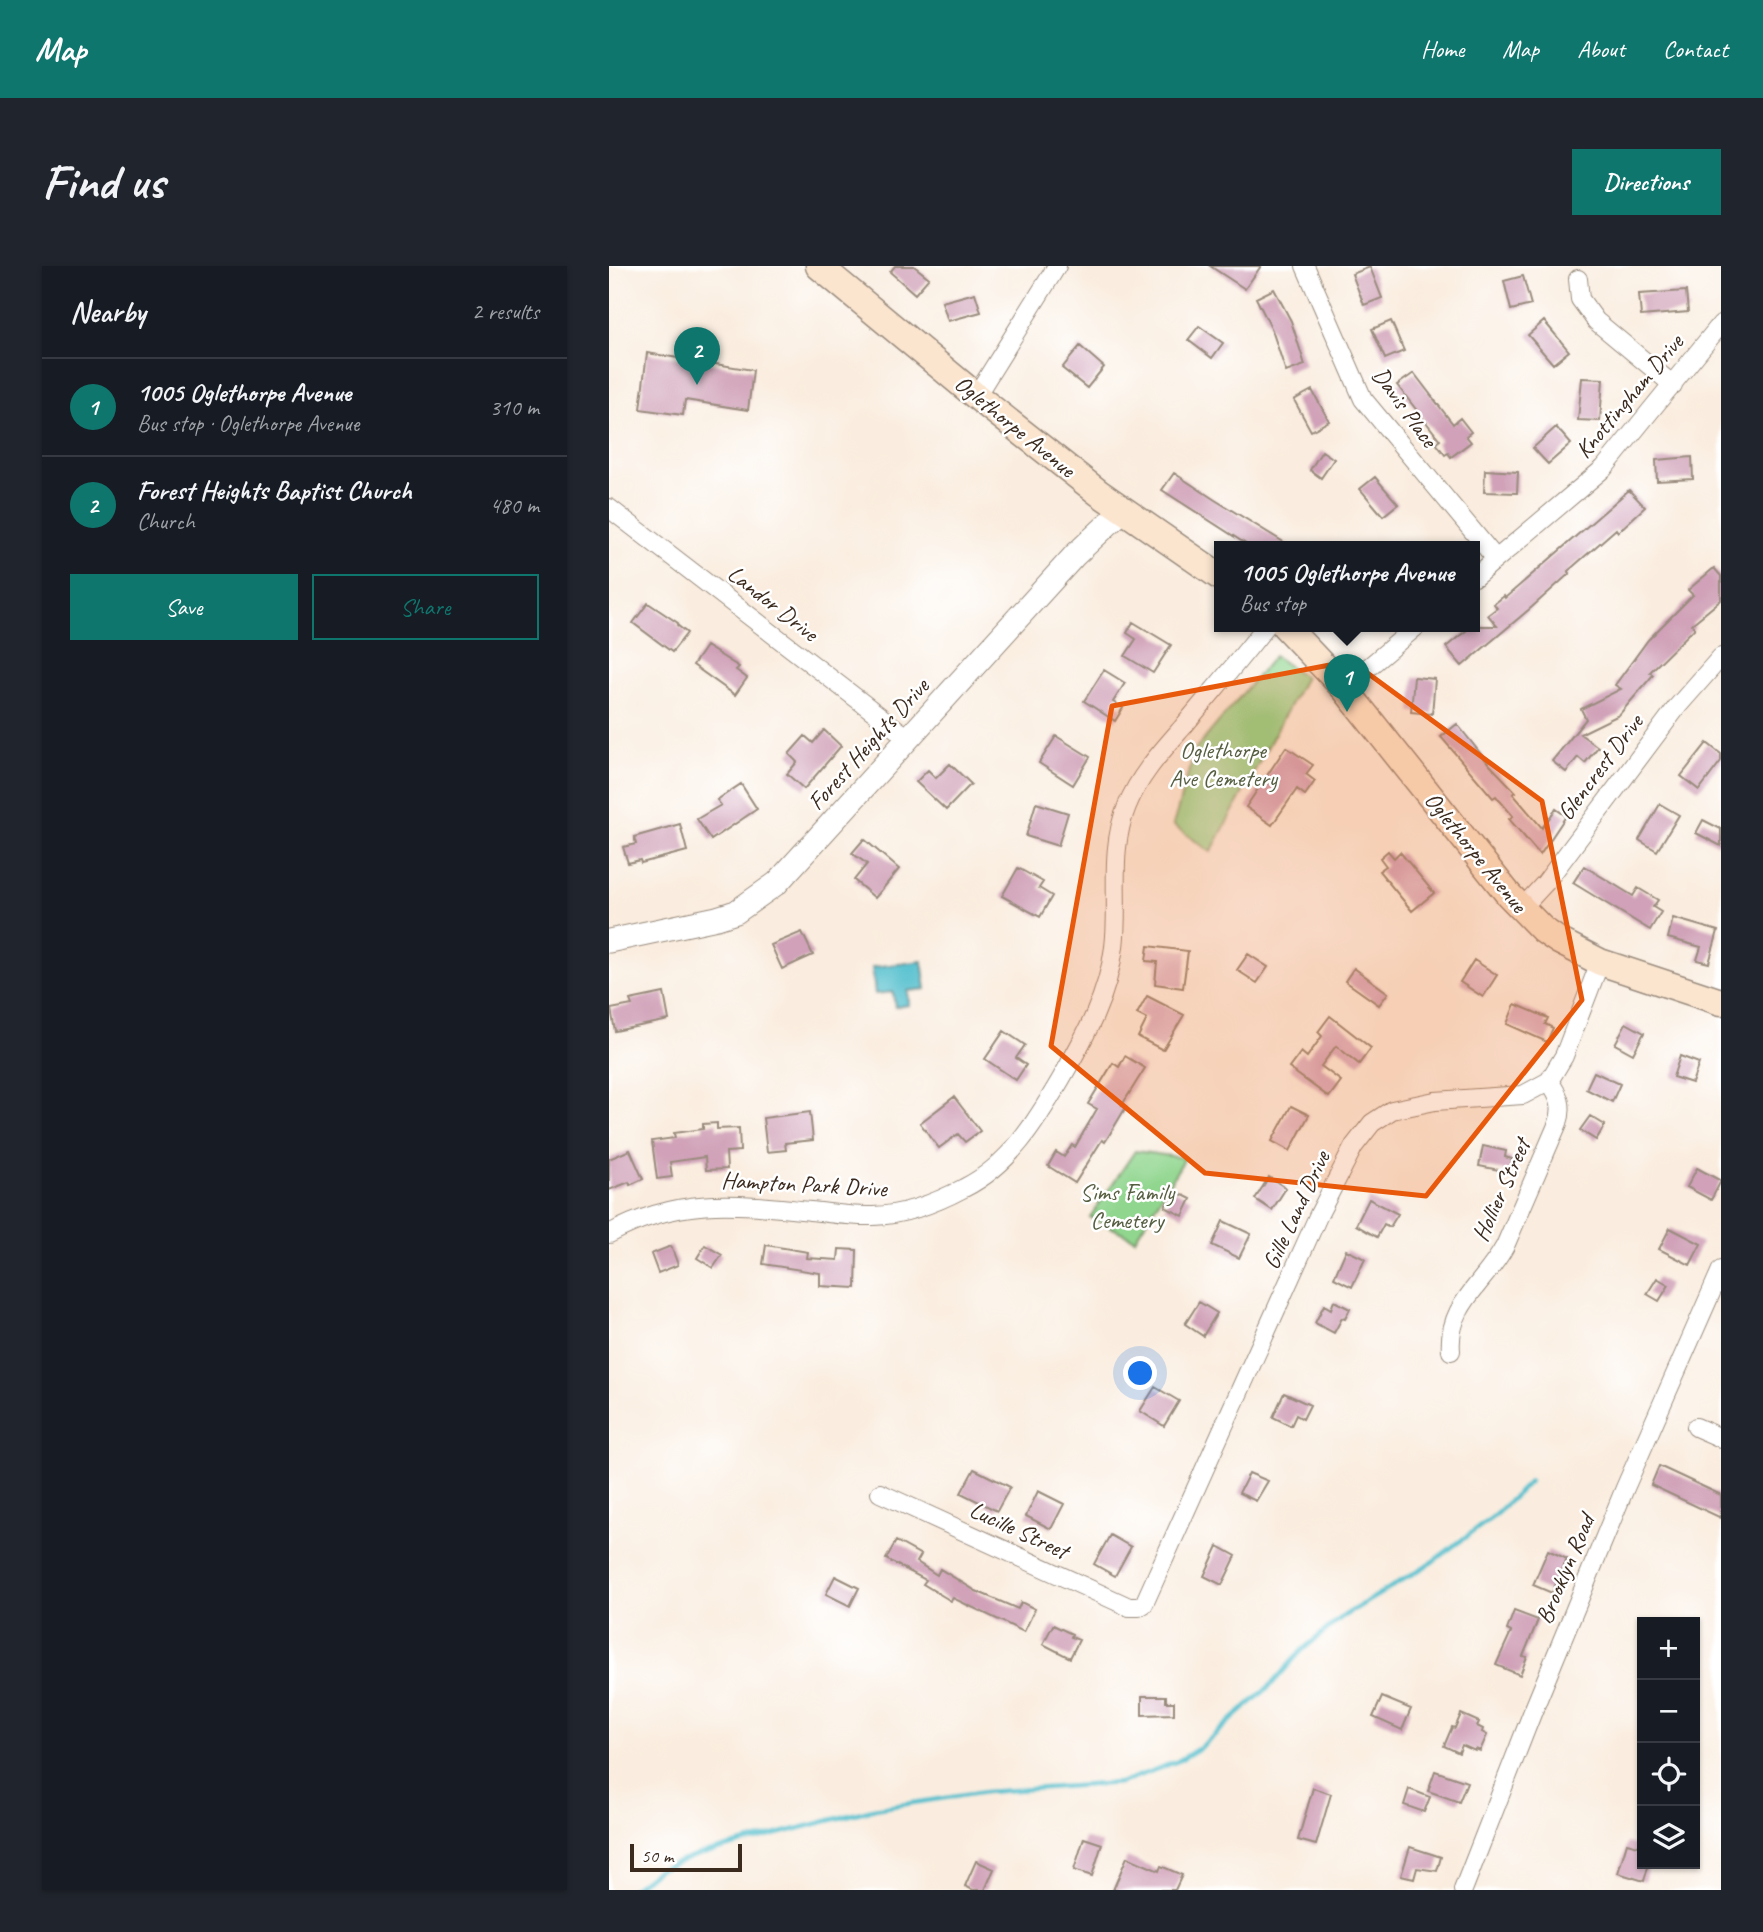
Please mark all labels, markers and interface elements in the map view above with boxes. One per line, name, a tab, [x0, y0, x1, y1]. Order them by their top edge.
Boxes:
text: Map	[35, 28, 86, 70]
text: Home	[1421, 34, 1464, 64]
text: Map	[1502, 34, 1539, 64]
text: About	[1577, 34, 1625, 64]
text: Contact	[1663, 34, 1728, 64]
button: Directions	[1572, 149, 1721, 215]
text: Find us	[42, 151, 164, 213]
text: Nearby	[70, 293, 146, 331]
text: 2 results	[472, 297, 539, 326]
street label: Knottingham Drive	[1568, 326, 1691, 464]
pin: 2	[674, 327, 720, 385]
street label: Davis Place	[1366, 361, 1445, 455]
street label: Oglethorpe Avenue	[949, 368, 1083, 485]
text: 1005 Oglethorpe Avenue	[137, 376, 351, 409]
text: 1	[88, 393, 98, 422]
text: 310 m	[490, 393, 539, 422]
text: Bus stop · Oglethorpe Avenue	[137, 409, 359, 438]
text: Forest Heights Baptist Church	[137, 474, 412, 507]
text: 2	[88, 491, 98, 520]
text: 480 m	[490, 491, 539, 520]
text: Church	[137, 507, 195, 536]
popup	[1214, 541, 1480, 632]
text: 1005 Oglethorpe Avenue	[1240, 556, 1454, 589]
street label: Landor Drive	[722, 558, 826, 649]
button: Save	[70, 574, 298, 640]
button: Share	[312, 574, 539, 640]
text: Bus stop	[1240, 589, 1306, 618]
pin: 1	[1324, 654, 1370, 712]
street label: Forest Heights Drive	[801, 670, 937, 816]
street label: Glencrest Drive	[1550, 706, 1651, 826]
park label: Oglethorpe Ave Cemetery	[1169, 735, 1279, 793]
street label: Oglethorpe Avenue	[1418, 786, 1535, 920]
street label: Hollier Street	[1465, 1131, 1538, 1246]
street label: Gille Land Drive	[1256, 1144, 1337, 1274]
street label: Hampton Park Drive	[721, 1165, 890, 1203]
park label: Sims Family Cemetery	[1080, 1177, 1176, 1235]
your location	[1123, 1356, 1157, 1390]
street label: Lucille Street	[965, 1494, 1076, 1567]
street label: Brooklyn Road	[1529, 1507, 1603, 1628]
map controls	[1637, 1617, 1700, 1869]
button: +	[1637, 1617, 1700, 1680]
button: −	[1637, 1680, 1700, 1743]
button: locate	[1637, 1743, 1700, 1806]
button: layers	[1637, 1806, 1700, 1869]
scale bar	[630, 1841, 742, 1873]
text: 50 m	[641, 1844, 673, 1868]

